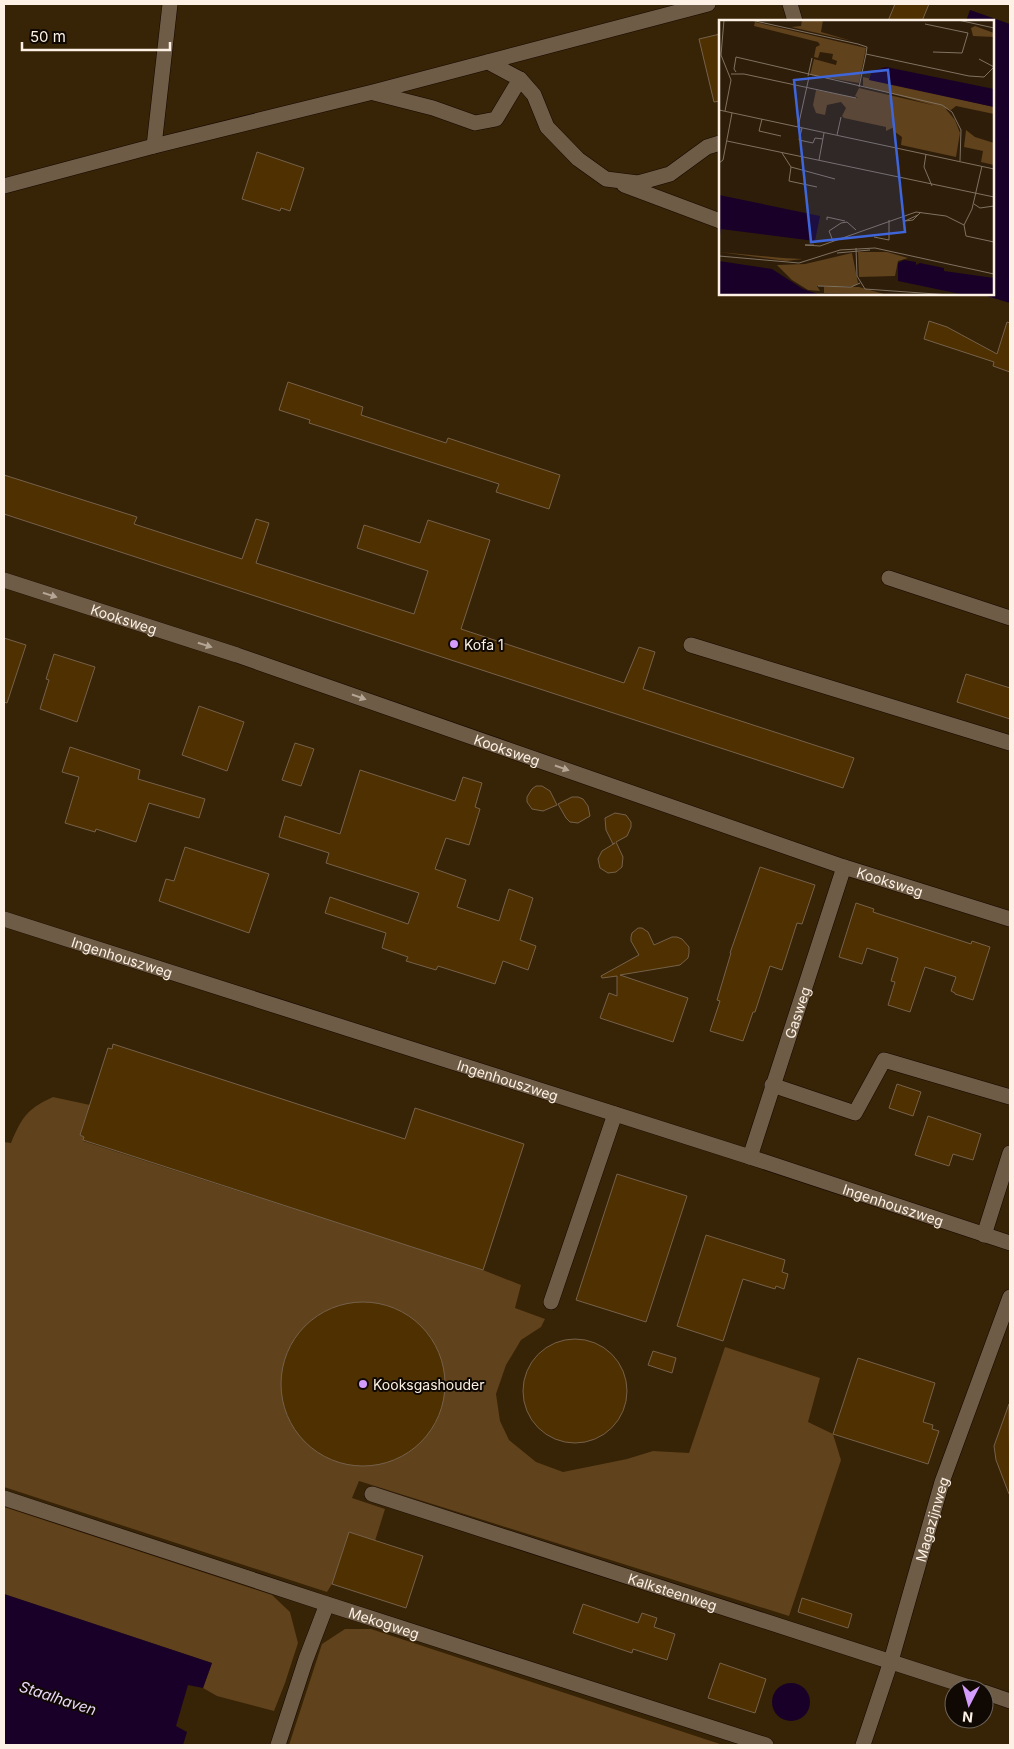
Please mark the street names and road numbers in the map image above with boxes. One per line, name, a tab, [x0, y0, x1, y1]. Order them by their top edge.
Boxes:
street label: Kooksweg	[89, 600, 159, 637]
street label: Kooksweg	[472, 730, 542, 769]
street label: Kooksweg	[855, 863, 925, 900]
street label: Ingenhouszweg	[69, 933, 175, 981]
street label: Gasweg	[781, 984, 813, 1041]
street label: Ingenhouszweg	[455, 1056, 561, 1104]
street label: Ingenhouszweg	[841, 1180, 946, 1229]
street label: Magazijnweg	[911, 1474, 952, 1564]
street label: Kalksteenweg	[626, 1569, 719, 1614]
street label: Mekogweg	[347, 1603, 422, 1642]

